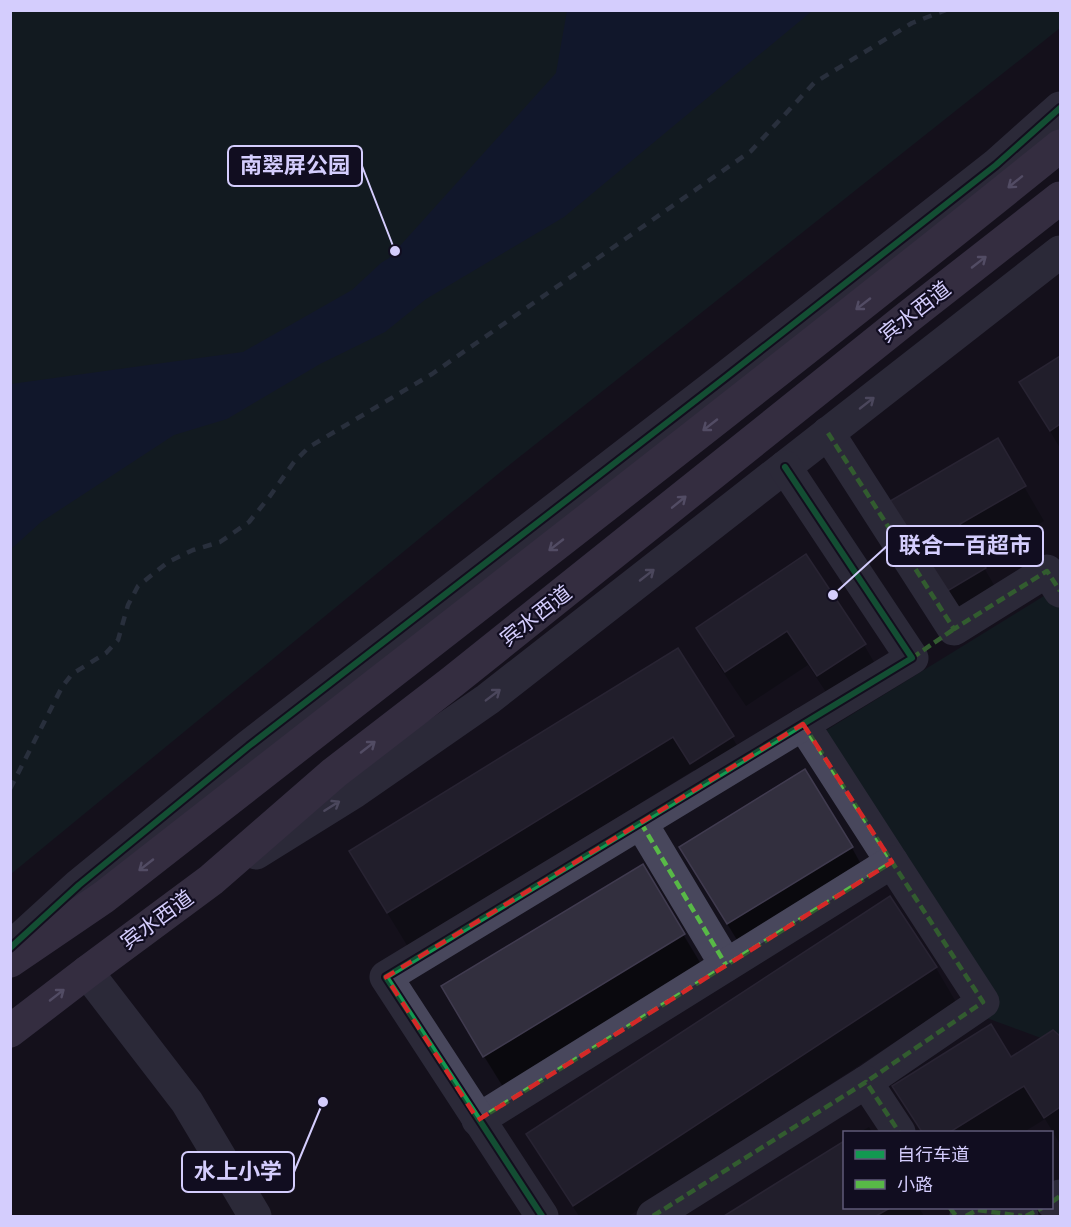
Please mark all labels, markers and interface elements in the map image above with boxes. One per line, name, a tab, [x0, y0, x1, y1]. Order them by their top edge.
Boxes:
callout: 南翠屏公园	[228, 146, 362, 186]
text: 南翠屏公园	[240, 150, 350, 180]
one-way arrow	[1007, 176, 1023, 189]
one-way arrow	[970, 256, 986, 268]
street label: 宾水西道	[873, 274, 956, 348]
one-way arrow	[855, 298, 871, 311]
one-way arrow	[858, 397, 874, 410]
one-way arrow	[702, 418, 718, 431]
one-way arrow	[670, 495, 686, 508]
callout: 联合一百超市	[887, 526, 1043, 566]
text: 联合一百超市	[899, 530, 1031, 560]
one-way arrow	[548, 538, 564, 551]
one-way arrow	[638, 569, 654, 582]
street label: 宾水西道	[494, 578, 577, 652]
one-way arrow	[485, 689, 501, 702]
one-way arrow	[359, 741, 375, 754]
one-way arrow	[324, 799, 341, 812]
one-way arrow	[138, 858, 154, 871]
street label: 宾水西道	[114, 883, 199, 955]
one-way arrow	[48, 989, 64, 1002]
legend	[843, 1131, 1053, 1209]
text: 自行车道	[897, 1142, 969, 1166]
callout: 水上小学	[182, 1152, 294, 1192]
text: 水上小学	[194, 1156, 282, 1186]
text: 小路	[897, 1172, 933, 1196]

